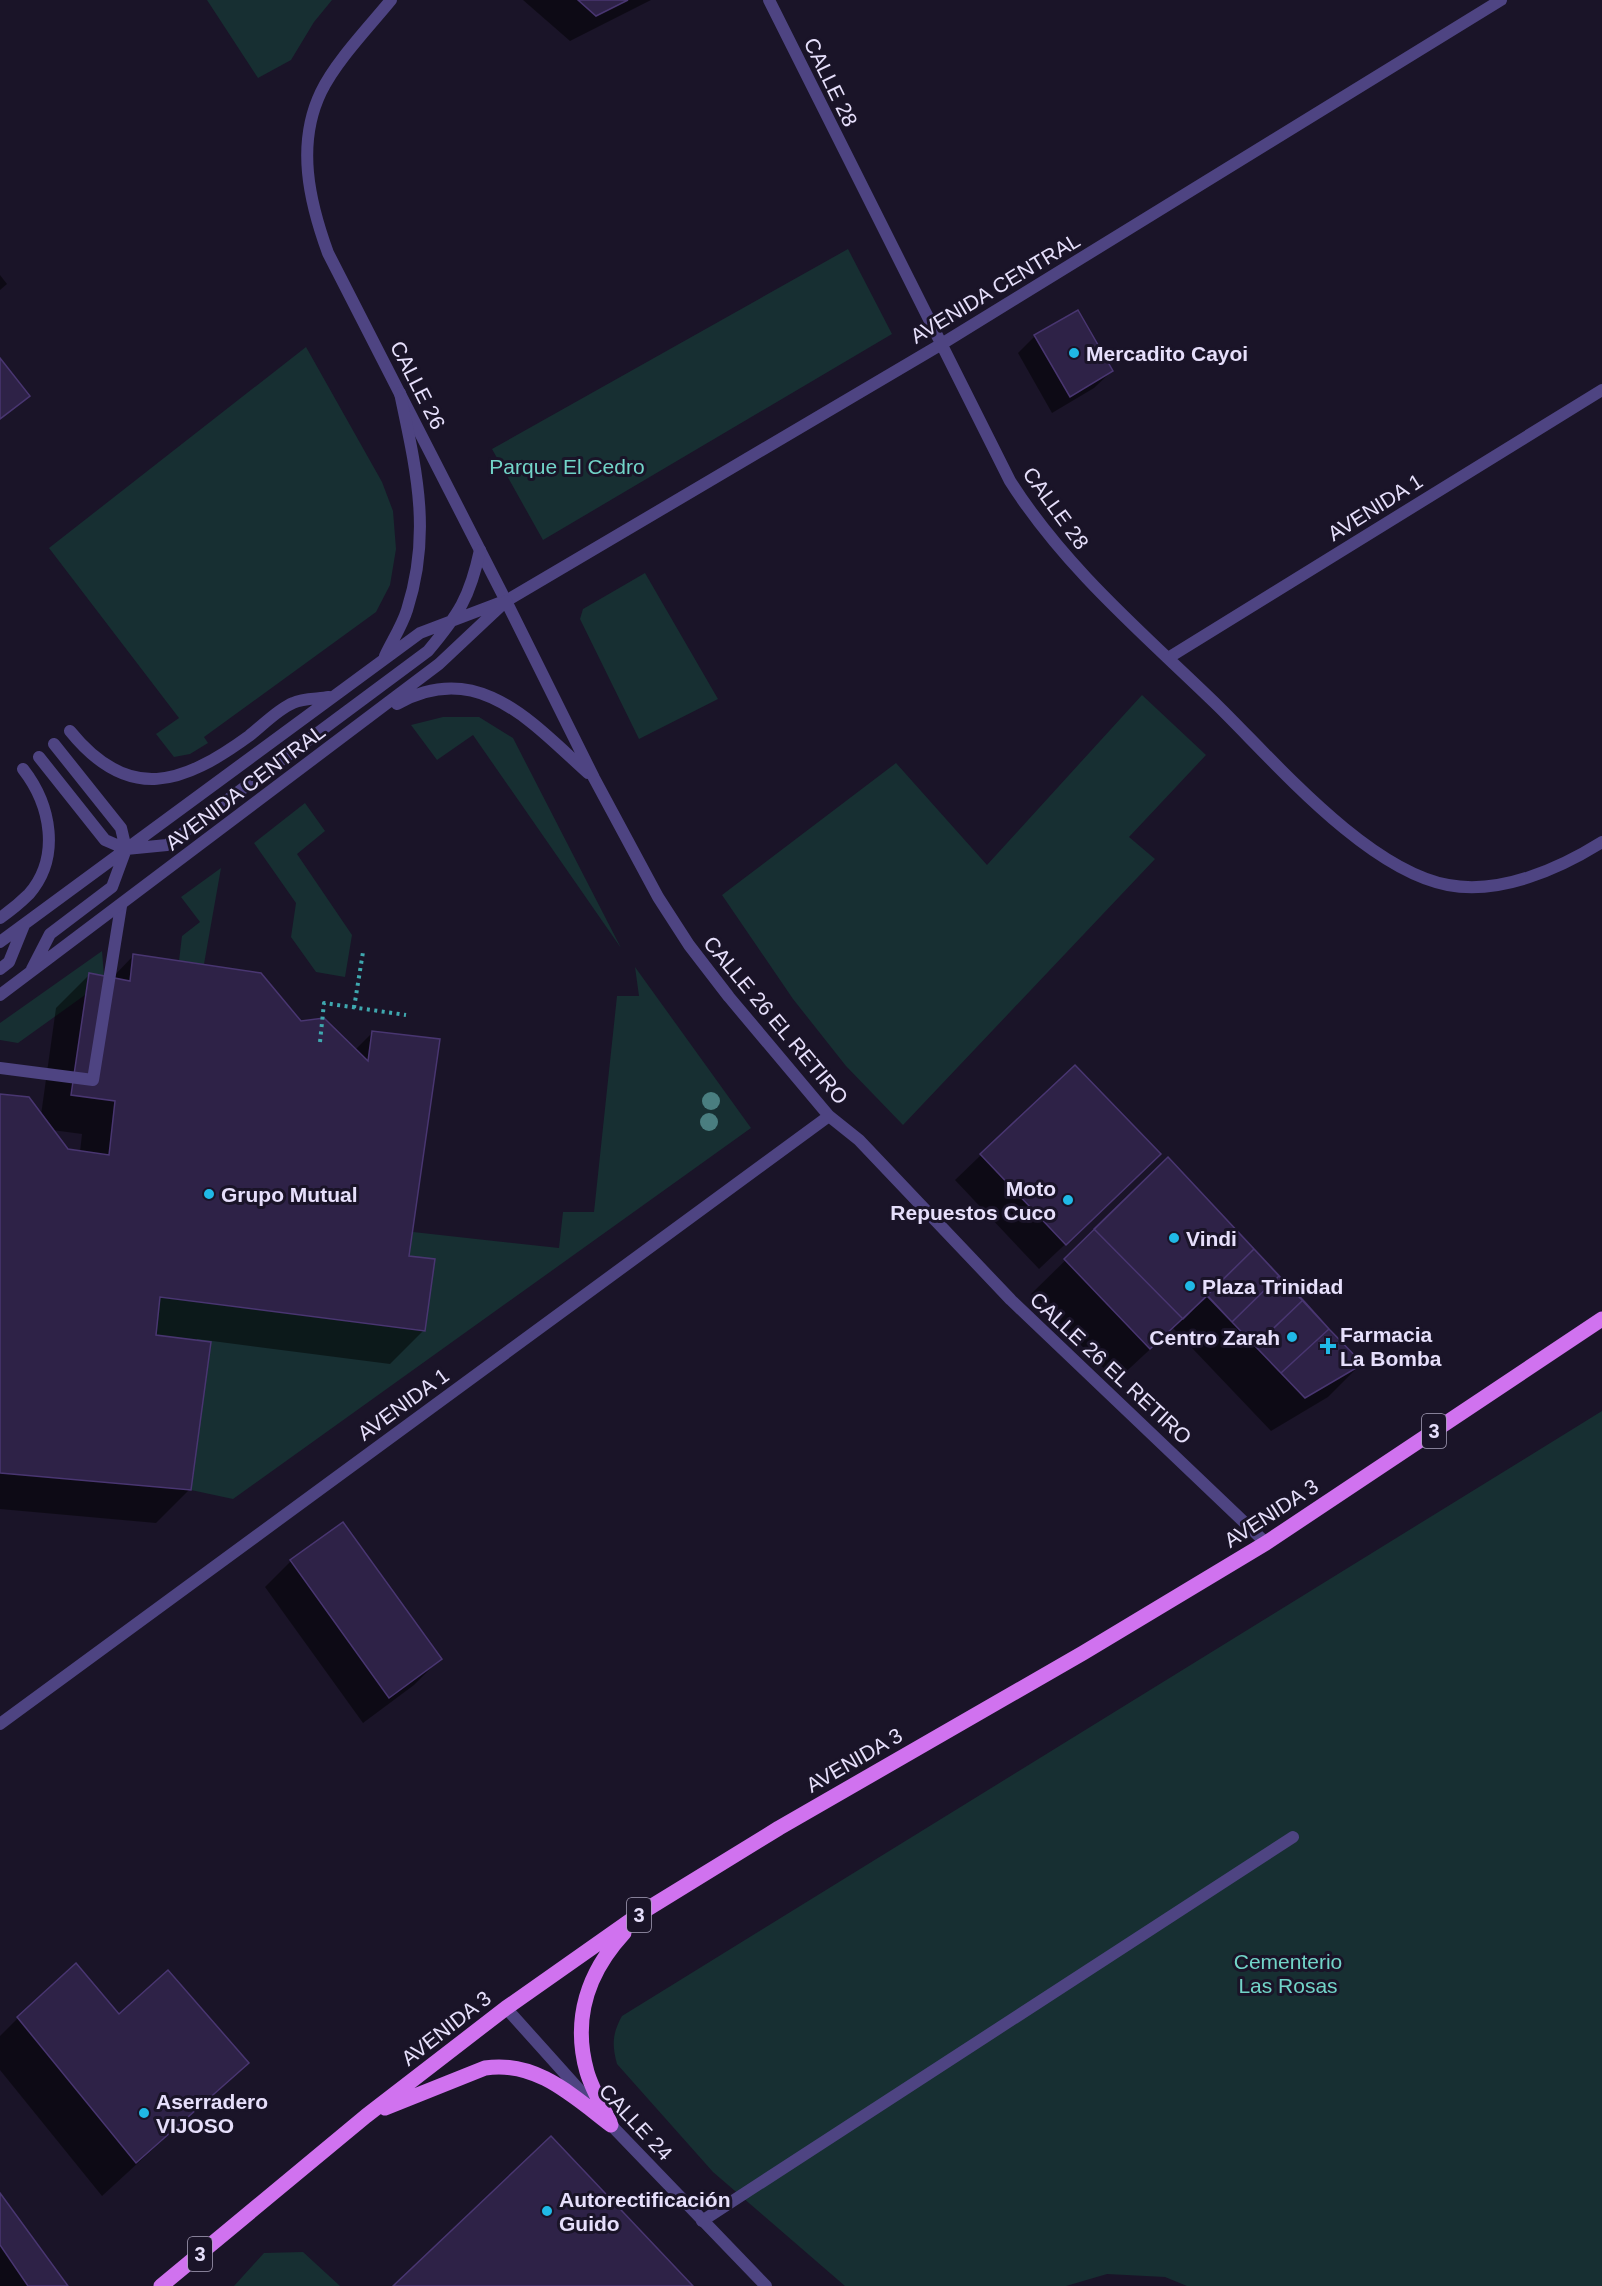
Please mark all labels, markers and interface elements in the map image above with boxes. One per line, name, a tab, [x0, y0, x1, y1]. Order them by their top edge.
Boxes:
street label: CALLE 28	[800, 34, 862, 130]
street label: AVENIDA CENTRAL	[906, 228, 1084, 348]
street label: CALLE 26	[386, 337, 450, 433]
place label: Mercadito Cayoi	[1086, 342, 1248, 365]
marker: Mercadito Cayoi	[1067, 346, 1081, 360]
park label: Parque El Cedro	[489, 455, 645, 478]
street label: CALLE 28	[1019, 463, 1093, 553]
street label: AVENIDA 1	[1324, 469, 1426, 545]
street label: AVENIDA CENTRAL	[161, 720, 329, 854]
street label: CALLE 26 EL RETIRO	[699, 932, 853, 1108]
place label: Moto Repuestos Cuco	[890, 1177, 1056, 1224]
place label: Grupo Mutual	[221, 1183, 357, 1206]
marker: Grupo Mutual	[202, 1187, 216, 1201]
marker: Moto Repuestos Cuco	[1061, 1193, 1075, 1207]
place label: Vindi	[1186, 1227, 1237, 1250]
marker: Vindi	[1167, 1231, 1181, 1245]
place label: Plaza Trinidad	[1202, 1275, 1343, 1298]
marker: Plaza Trinidad	[1183, 1279, 1197, 1293]
street label: CALLE 26 EL RETIRO	[1026, 1287, 1196, 1449]
place label: Farmacia La Bomba	[1340, 1323, 1442, 1370]
place label: Centro Zarah	[1149, 1326, 1280, 1349]
marker: Centro Zarah	[1285, 1330, 1299, 1344]
marker: Farmacia La Bomba	[1321, 1339, 1335, 1353]
street label: AVENIDA 1	[353, 1363, 453, 1445]
road number: 3	[1422, 1414, 1446, 1448]
street label: AVENIDA 3	[1220, 1474, 1322, 1552]
street label: AVENIDA 3	[802, 1723, 906, 1797]
road number: 3	[627, 1898, 651, 1932]
park label: Cementerio Las Rosas	[1234, 1950, 1342, 1997]
street label: AVENIDA 3	[397, 1986, 495, 2070]
street label: CALLE 24	[595, 2079, 677, 2165]
place label: Aserradero VIJOSO	[156, 2090, 268, 2137]
marker: Aserradero VIJOSO	[137, 2106, 151, 2120]
place label: Autorectificación Guido	[559, 2188, 731, 2235]
marker: Autorectificación Guido	[540, 2204, 554, 2218]
road number: 3	[188, 2237, 212, 2271]

